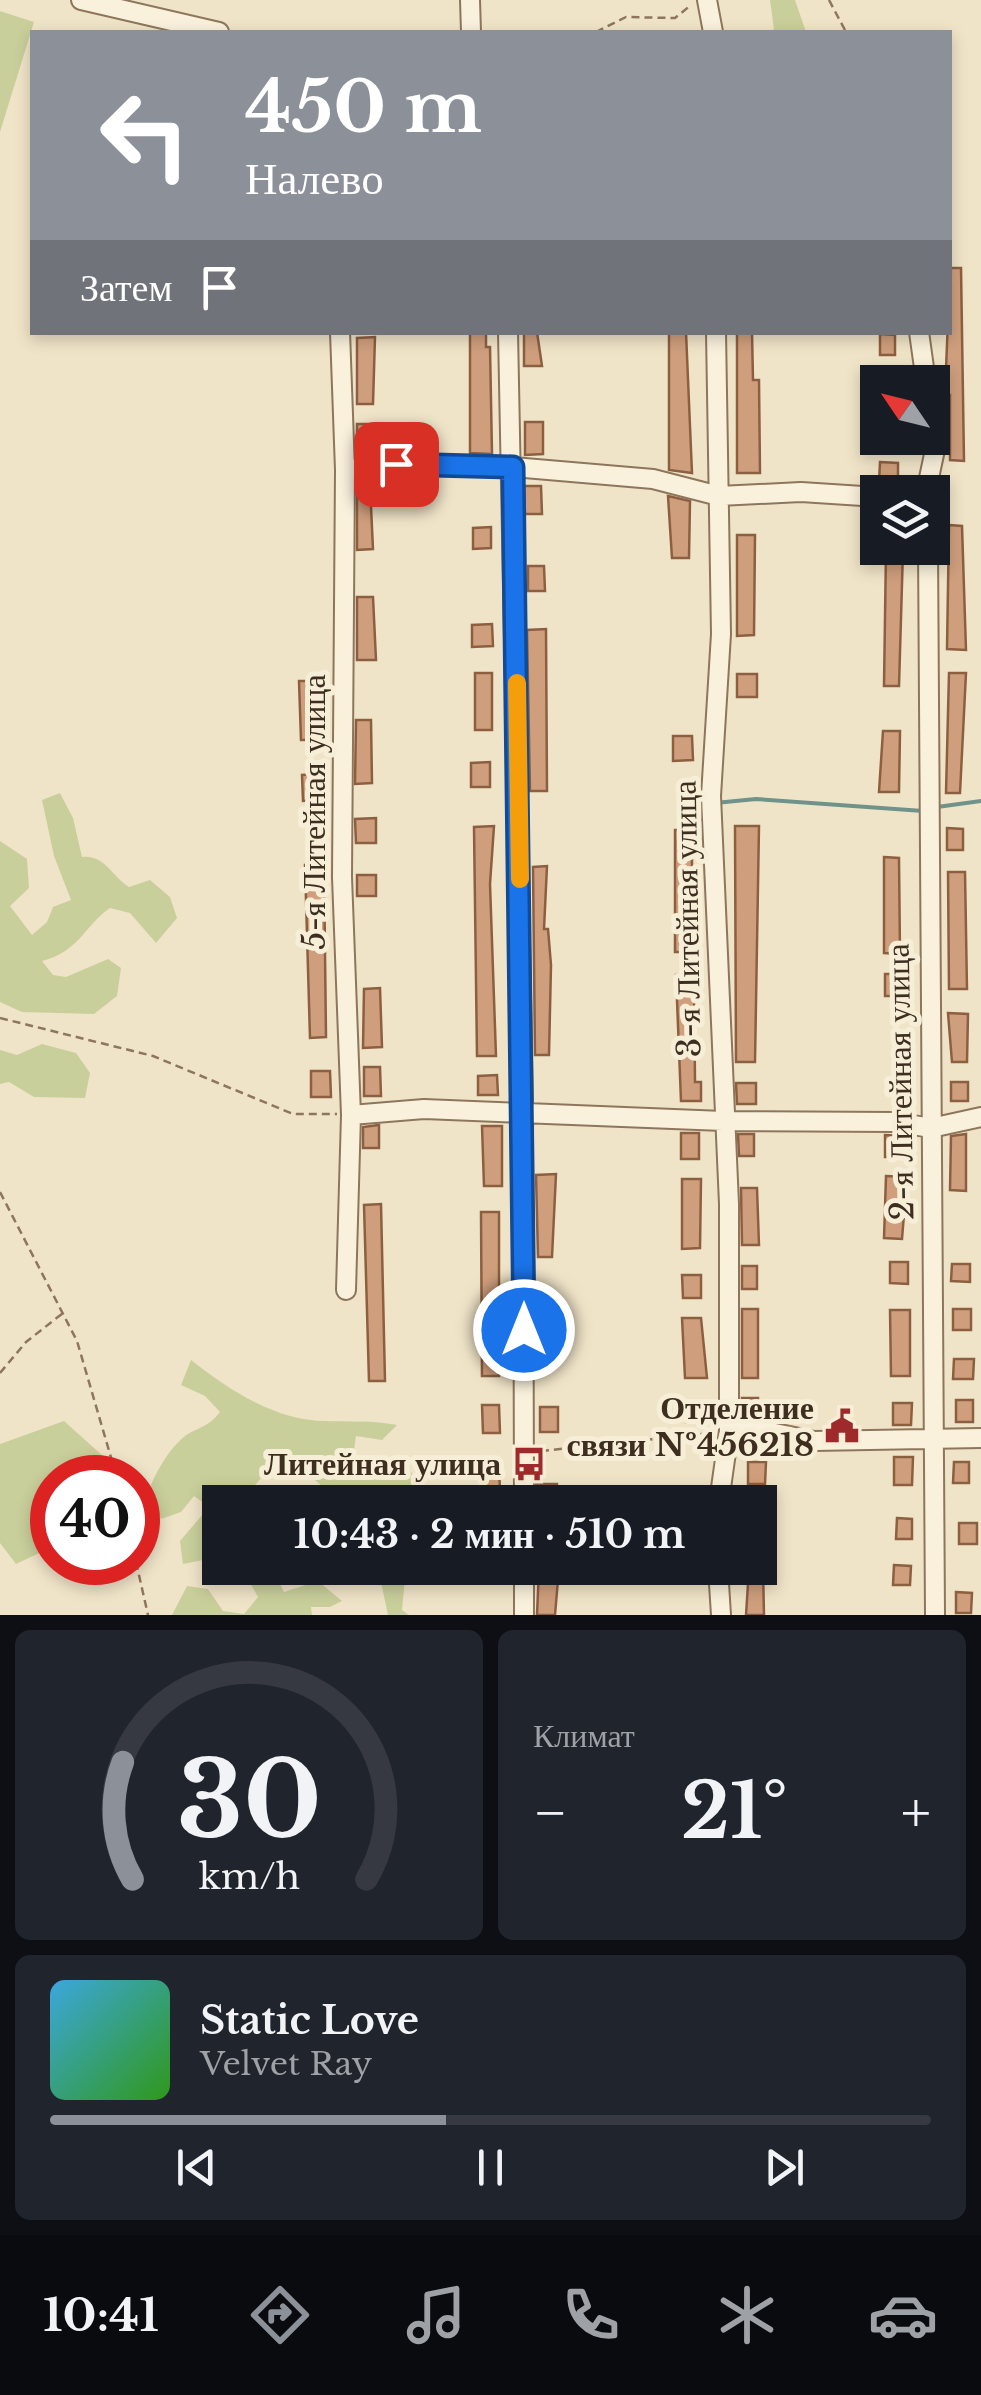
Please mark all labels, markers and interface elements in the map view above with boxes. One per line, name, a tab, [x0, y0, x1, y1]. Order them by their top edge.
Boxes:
text: 450 m	[245, 64, 482, 151]
icon: left	[80, 70, 210, 200]
text: Налево	[245, 150, 384, 206]
icon: arrive	[192, 260, 247, 315]
text: Затем	[80, 264, 172, 311]
north arrow	[860, 365, 950, 455]
map controls	[860, 365, 950, 565]
pin	[354, 422, 439, 507]
icon: arrive	[369, 437, 424, 492]
button: layers	[860, 475, 950, 565]
street label: 5-я Литейная улица	[294, 674, 334, 950]
street label: 3-я Литейная улица	[665, 780, 709, 1058]
street label: 2-я Литейная улица	[878, 943, 922, 1221]
position arrow	[472, 1278, 576, 1382]
place label: Отделение связи №456218	[567, 1388, 814, 1465]
public building icon: Отделение связи №456218	[823, 1407, 861, 1445]
place label: Литейная улица	[264, 1444, 501, 1484]
bus stop icon: Литейная улица	[510, 1445, 548, 1483]
speed limit sign: 40	[30, 1455, 160, 1585]
text: 10:43 · 2 мин · 510 m	[294, 1511, 685, 1558]
text: Климат	[533, 1716, 635, 1756]
text: 30	[177, 1736, 321, 1865]
text: 21°	[681, 1765, 788, 1858]
text: −	[533, 1779, 568, 1847]
text: +	[901, 1779, 931, 1847]
text: km/h	[198, 1854, 300, 1899]
text: Static Love	[200, 1997, 419, 2044]
text: Velvet Ray	[200, 2044, 372, 2084]
icon: previous	[169, 2140, 224, 2195]
icon: pause	[463, 2140, 518, 2195]
icon: next	[757, 2140, 812, 2195]
icon: directions	[245, 2280, 315, 2350]
icon: music	[401, 2280, 471, 2350]
icon: phone	[556, 2280, 626, 2350]
icon: climate	[712, 2280, 782, 2350]
icon: car	[868, 2280, 938, 2350]
text: 10:41	[43, 2287, 159, 2343]

